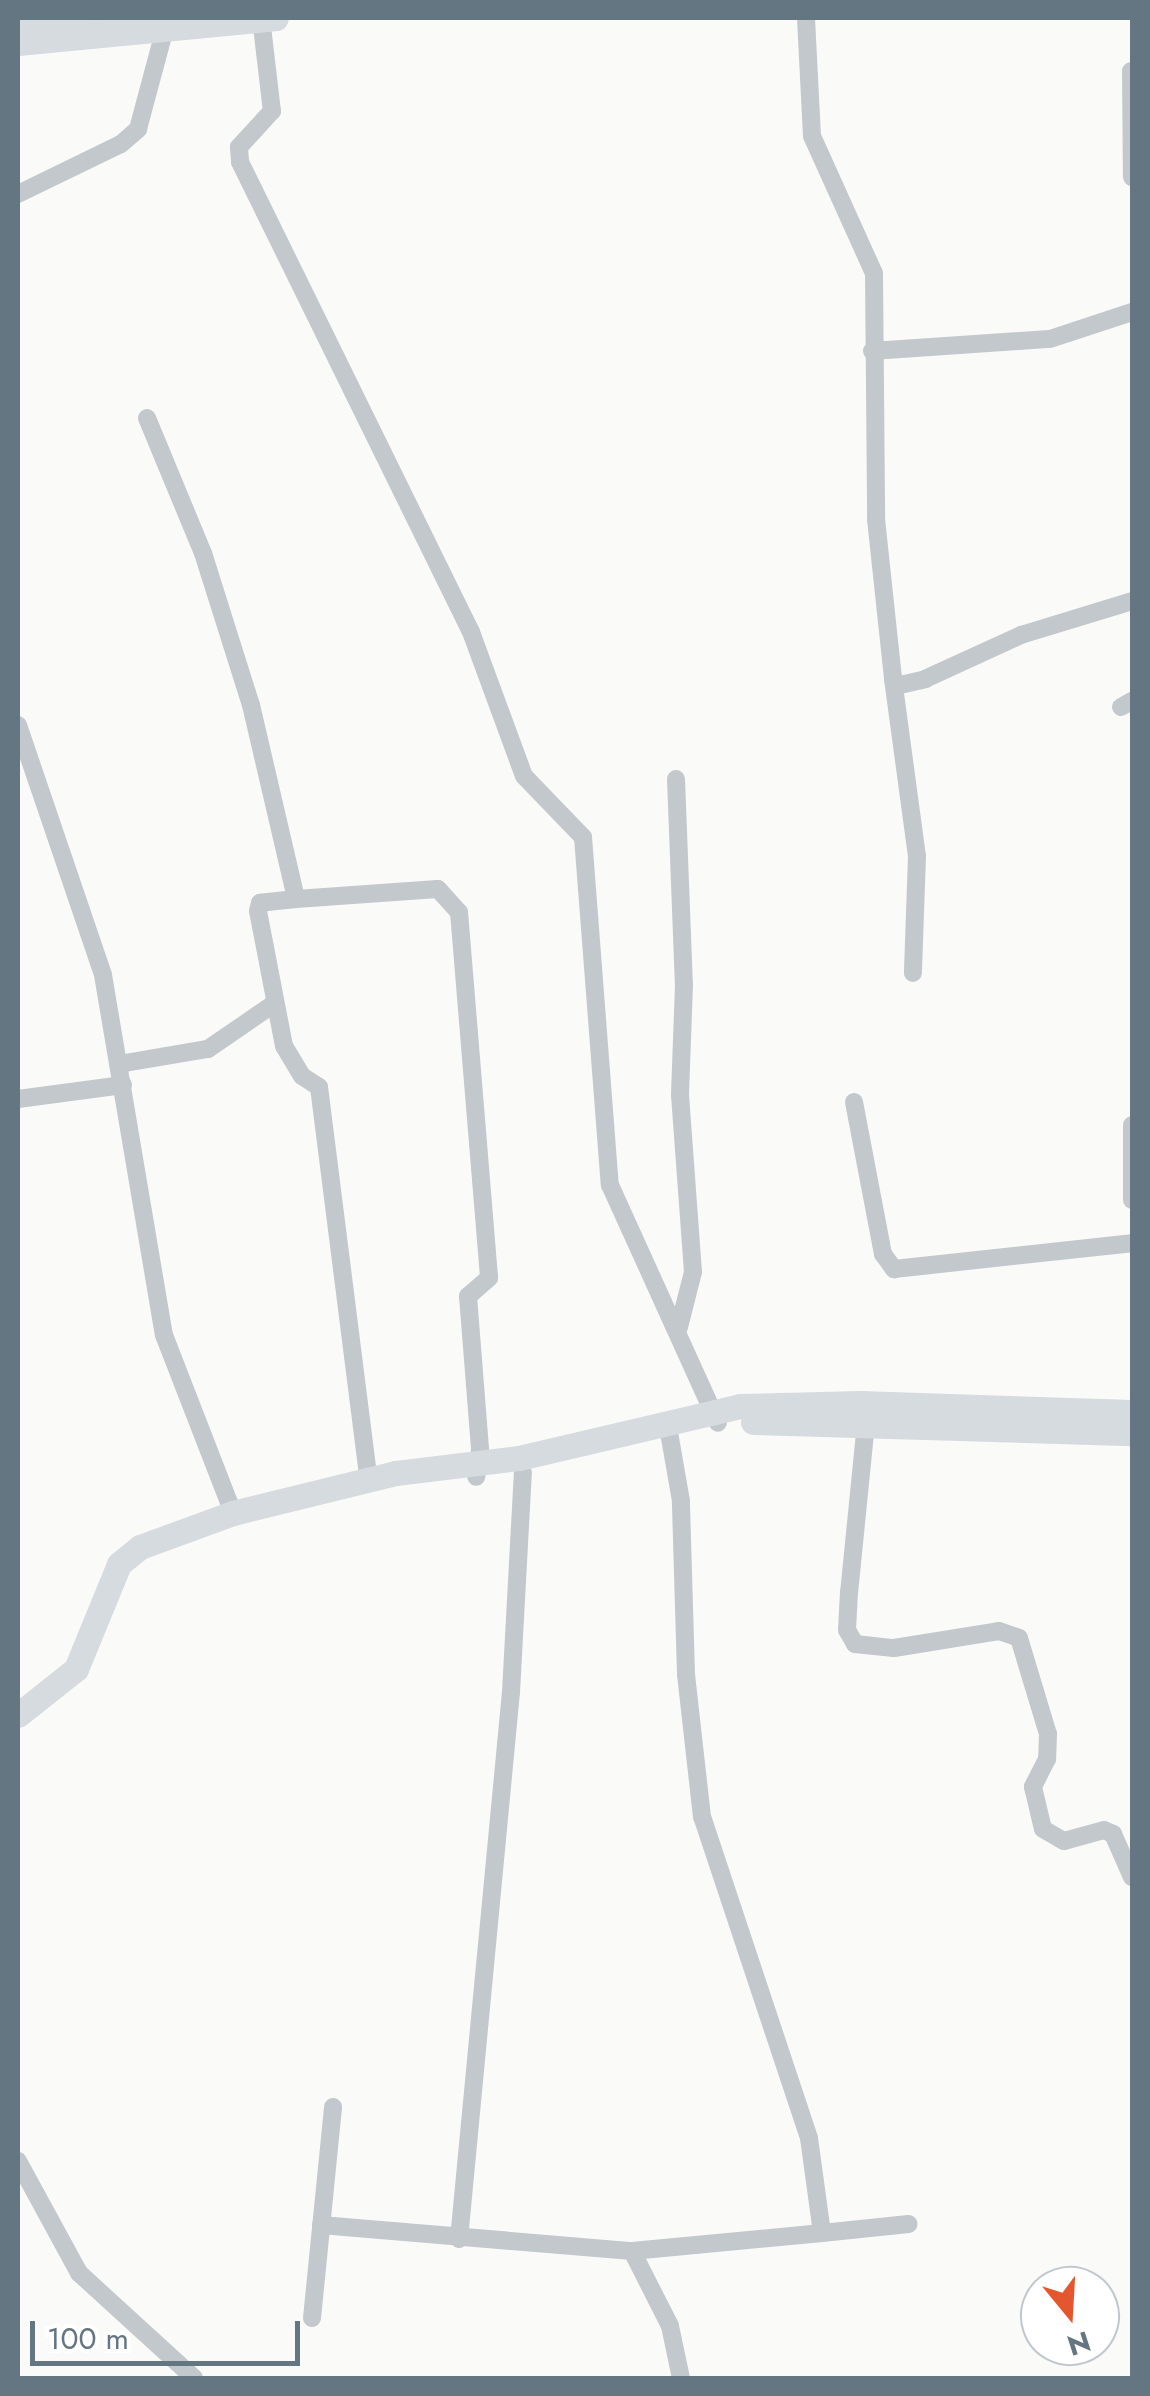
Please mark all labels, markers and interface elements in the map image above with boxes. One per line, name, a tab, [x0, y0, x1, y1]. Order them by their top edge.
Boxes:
north arrow	[1020, 2266, 1120, 2366]
scale bar	[35, 2301, 305, 2363]
text: 100 m	[47, 2317, 129, 2360]
text: N	[1062, 2320, 1096, 2366]

